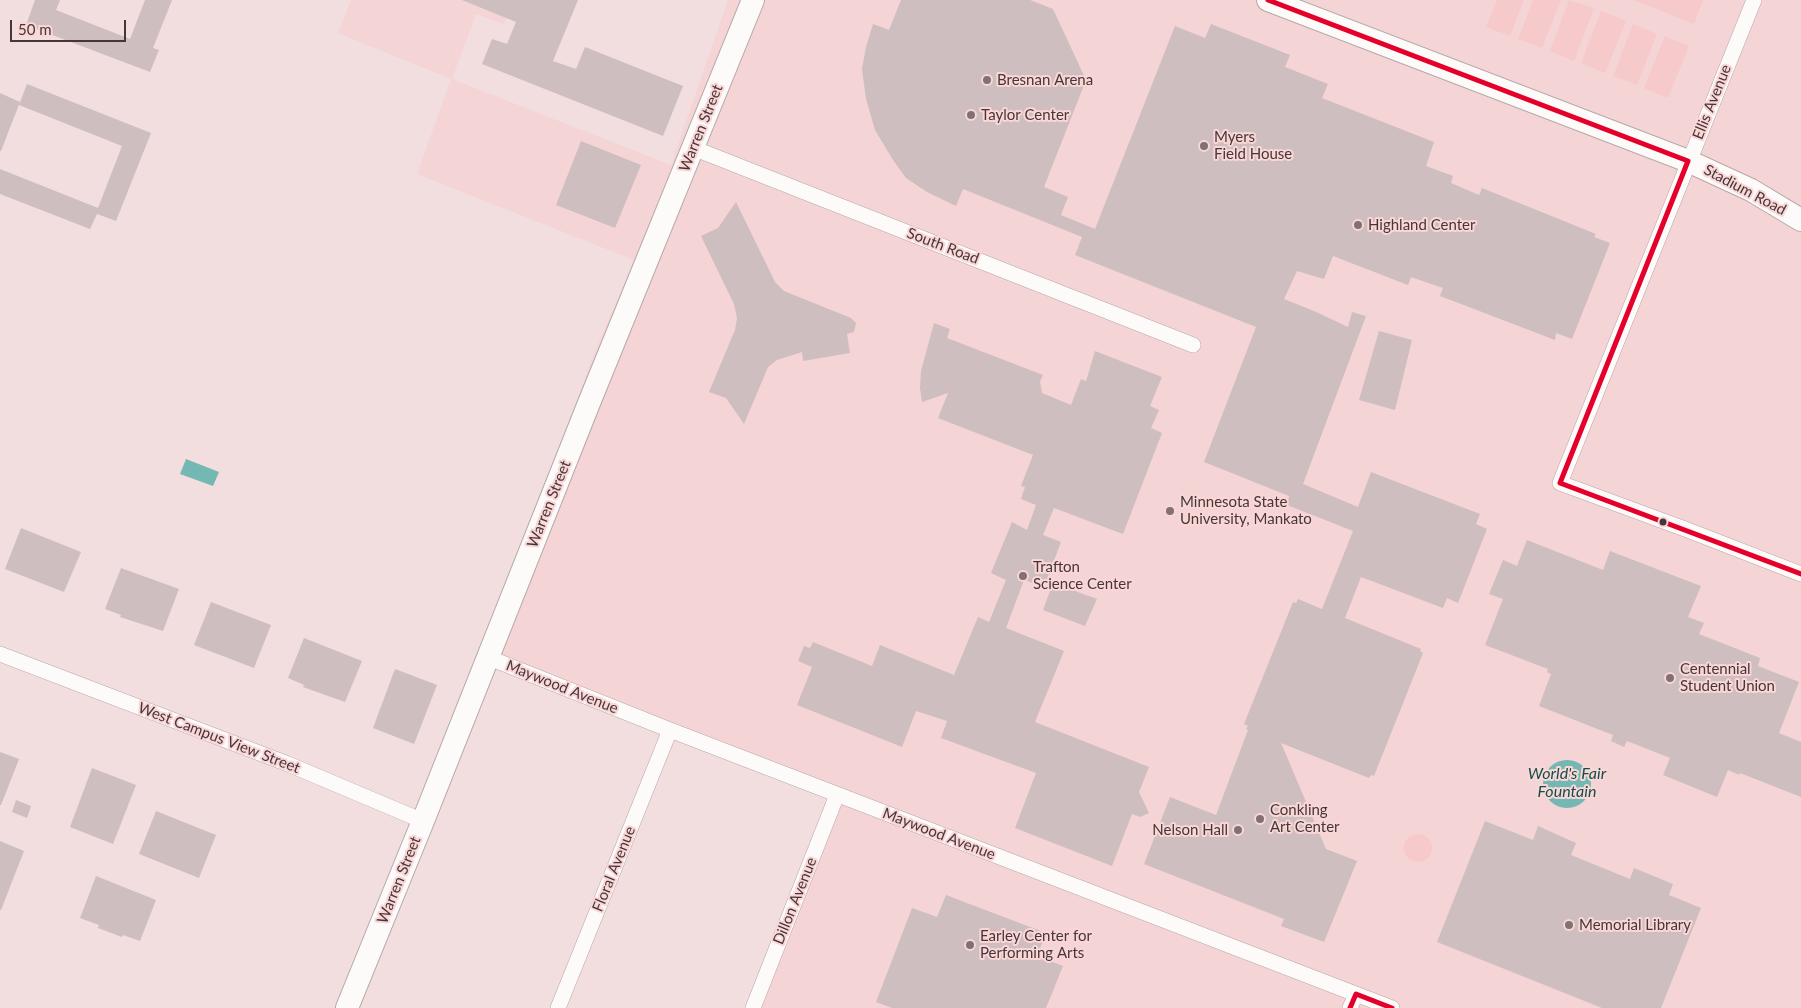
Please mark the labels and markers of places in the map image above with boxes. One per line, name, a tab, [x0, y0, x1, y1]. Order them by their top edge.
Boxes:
place label: Bresnan Arena	[997, 71, 1093, 89]
marker: Bresnan Arena	[981, 74, 993, 86]
place label: Taylor Center	[981, 106, 1069, 124]
marker: Taylor Center	[965, 109, 977, 121]
place label: Myers Field House	[1214, 128, 1292, 163]
marker: Myers Field House	[1198, 140, 1210, 152]
place label: Highland Center	[1368, 216, 1475, 234]
marker: Highland Center	[1352, 219, 1364, 231]
place label: Minnesota State University, Mankato	[1180, 493, 1312, 528]
marker: Minnesota State University, Mankato	[1164, 505, 1176, 517]
unlabelled marker	[1658, 517, 1668, 527]
place label: Trafton Science Center	[1033, 558, 1132, 593]
marker: Trafton Science Center	[1017, 570, 1029, 582]
place label: Centennial Student Union	[1680, 660, 1775, 695]
marker: Centennial Student Union	[1664, 672, 1676, 684]
place label: Conkling Art Center	[1270, 801, 1340, 836]
marker: Conkling Art Center	[1254, 813, 1266, 825]
place label: Nelson Hall	[1152, 821, 1228, 839]
marker: Nelson Hall	[1232, 824, 1244, 836]
place label: Memorial Library	[1579, 916, 1691, 934]
marker: Memorial Library	[1563, 919, 1575, 931]
place label: Earley Center for Performing Arts	[980, 927, 1092, 962]
marker: Earley Center for Performing Arts	[964, 939, 976, 951]

